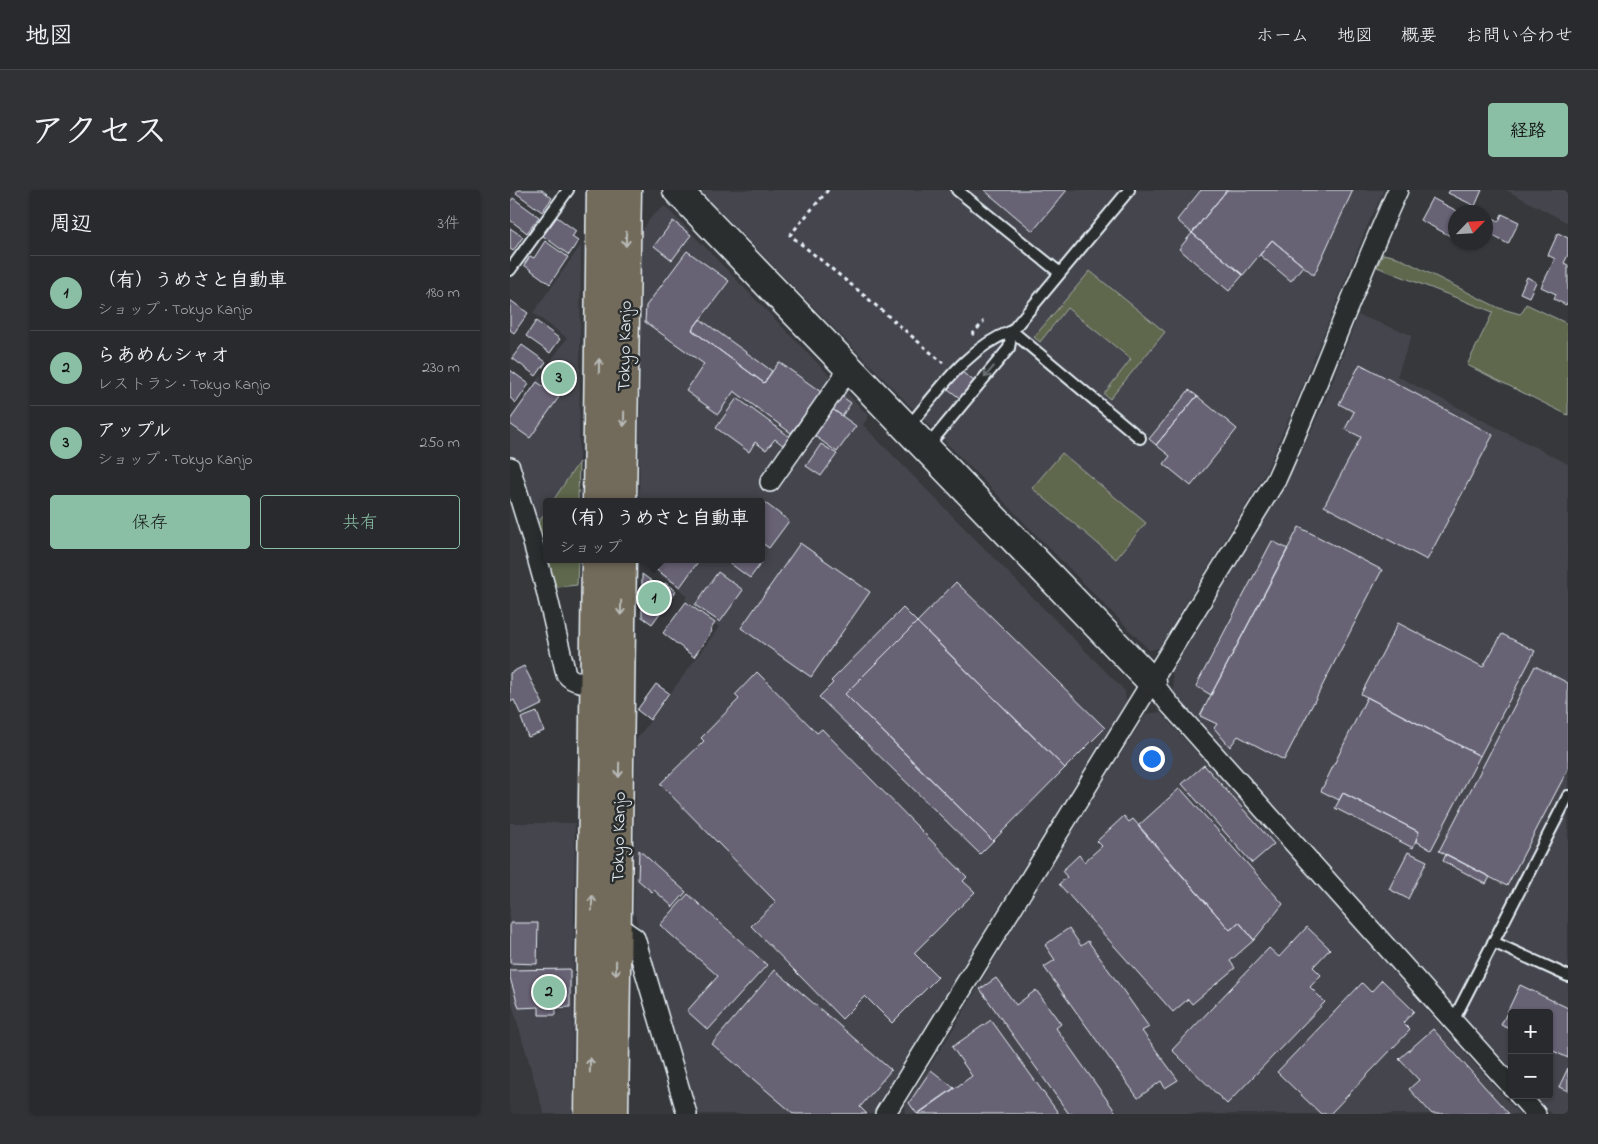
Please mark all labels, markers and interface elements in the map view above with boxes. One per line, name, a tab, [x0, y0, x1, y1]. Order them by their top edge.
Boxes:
text: 地図	[25, 20, 73, 55]
text: ホーム	[1256, 24, 1309, 50]
text: 地図	[1337, 24, 1373, 50]
text: 概要	[1401, 24, 1437, 50]
text: お問い合わせ	[1465, 24, 1573, 50]
button: 経路	[1488, 103, 1568, 157]
text: アクセス	[30, 108, 168, 159]
north arrow	[1448, 205, 1493, 250]
text: 周辺	[50, 210, 92, 240]
text: 3件	[437, 212, 460, 236]
one-way arrow	[621, 230, 631, 246]
text: （有）うめさと自動車	[97, 268, 287, 295]
text: 1	[63, 281, 69, 305]
text: 180 m	[426, 281, 460, 305]
text: ショップ · Tokyo Kanjo	[97, 298, 253, 322]
street label: Tokyo Kanjo	[612, 300, 640, 392]
text: らあめんシャオ	[97, 343, 230, 370]
text: 2	[62, 356, 70, 380]
text: 230 m	[422, 356, 460, 380]
one-way arrow	[594, 358, 603, 374]
pin: 3	[543, 359, 575, 397]
one-way arrow	[984, 366, 995, 379]
text: レストラン · Tokyo Kanjo	[97, 373, 271, 397]
one-way arrow	[619, 410, 628, 426]
text: アップル	[97, 418, 172, 445]
text: 3	[63, 431, 69, 455]
text: 250 m	[420, 431, 460, 455]
text: ショップ · Tokyo Kanjo	[97, 448, 253, 472]
button: 保存	[50, 495, 250, 549]
button: 共有	[260, 495, 460, 549]
popup	[543, 498, 765, 563]
text: （有）うめさと自動車	[559, 506, 749, 533]
text: ショップ	[559, 536, 622, 560]
pin: 1	[638, 579, 670, 617]
one-way arrow	[616, 600, 626, 616]
your location	[1139, 746, 1165, 772]
one-way arrow	[614, 762, 624, 778]
street label: Tokyo Kanjo	[606, 791, 634, 883]
one-way arrow	[587, 895, 596, 911]
one-way arrow	[611, 960, 621, 976]
pin: 2	[533, 973, 565, 1011]
map controls	[1508, 1009, 1553, 1099]
button: +	[1508, 1009, 1553, 1054]
button: −	[1508, 1054, 1553, 1099]
one-way arrow	[585, 1058, 595, 1074]

